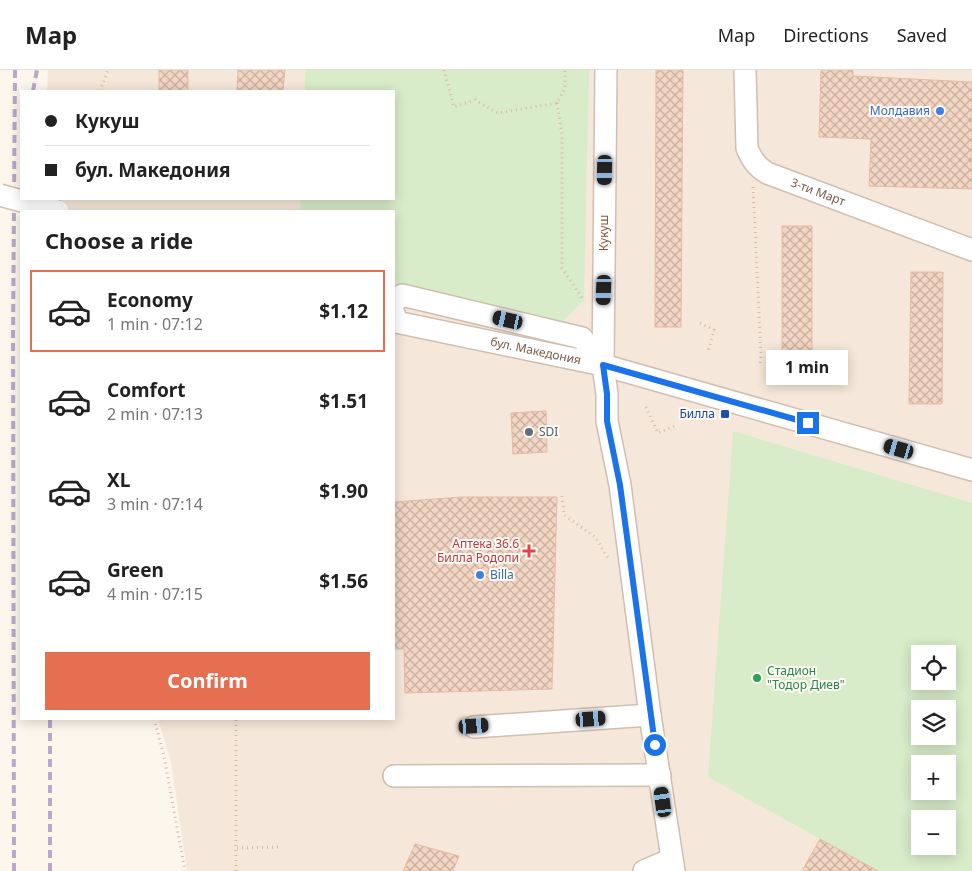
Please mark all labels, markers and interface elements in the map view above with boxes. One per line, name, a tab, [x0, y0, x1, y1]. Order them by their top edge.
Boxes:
text: Map	[25, 18, 77, 51]
text: Map	[718, 23, 755, 47]
text: Directions	[783, 23, 869, 47]
text: Saved	[897, 23, 947, 47]
place label: Молдавия	[870, 102, 930, 119]
marker: Молдавия	[934, 105, 946, 117]
text: Кукуш	[75, 108, 140, 134]
car	[597, 155, 612, 185]
text: бул. Македония	[75, 157, 230, 183]
street label: 3-ти Март	[788, 174, 848, 210]
street label: Кукуш	[595, 215, 612, 251]
text: Choose a ride	[45, 225, 193, 255]
car	[595, 275, 612, 305]
text: Economy	[107, 287, 193, 313]
icon: car	[47, 289, 92, 334]
text: $1.12	[319, 298, 368, 324]
car	[491, 309, 524, 331]
text: 1 min · 07:12	[107, 313, 203, 335]
street label: бул. Македония	[489, 333, 583, 368]
callout: 1 min	[767, 350, 849, 386]
text: 1 min	[785, 356, 829, 378]
text: Comfort	[107, 377, 186, 403]
icon: car	[47, 379, 92, 424]
text: $1.51	[319, 388, 368, 414]
text: 2 min · 07:13	[107, 403, 203, 425]
place label: Билла	[679, 405, 715, 422]
marker: Билла	[719, 408, 731, 420]
route end	[797, 412, 819, 434]
place label: SDI	[539, 423, 558, 440]
marker: SDI	[523, 426, 535, 438]
car	[882, 438, 915, 460]
text: XL	[107, 467, 130, 493]
icon: car	[47, 469, 92, 514]
text: $1.90	[319, 478, 368, 504]
text: 3 min · 07:14	[107, 493, 203, 515]
place label: Аптека 36.6 Билла Родопи	[437, 535, 519, 566]
marker: Аптека 36.6 Билла Родопи	[523, 545, 535, 557]
text: Green	[107, 557, 164, 583]
icon: car	[47, 559, 92, 604]
place label: Billa	[490, 566, 514, 583]
text: $1.56	[319, 568, 368, 594]
marker: Billa	[474, 569, 486, 581]
text: 4 min · 07:15	[107, 583, 203, 605]
map controls	[911, 645, 956, 855]
button: locate	[911, 645, 956, 690]
button: Confirm	[45, 652, 370, 710]
place label: Стадион "Тодор Диев"	[767, 662, 845, 693]
marker: Стадион "Тодор Диев"	[751, 672, 763, 684]
button: layers	[911, 700, 956, 745]
car	[575, 710, 606, 728]
car	[458, 717, 489, 735]
route start	[644, 734, 666, 756]
button: +	[911, 755, 956, 800]
car	[653, 786, 672, 818]
button: −	[911, 810, 956, 855]

